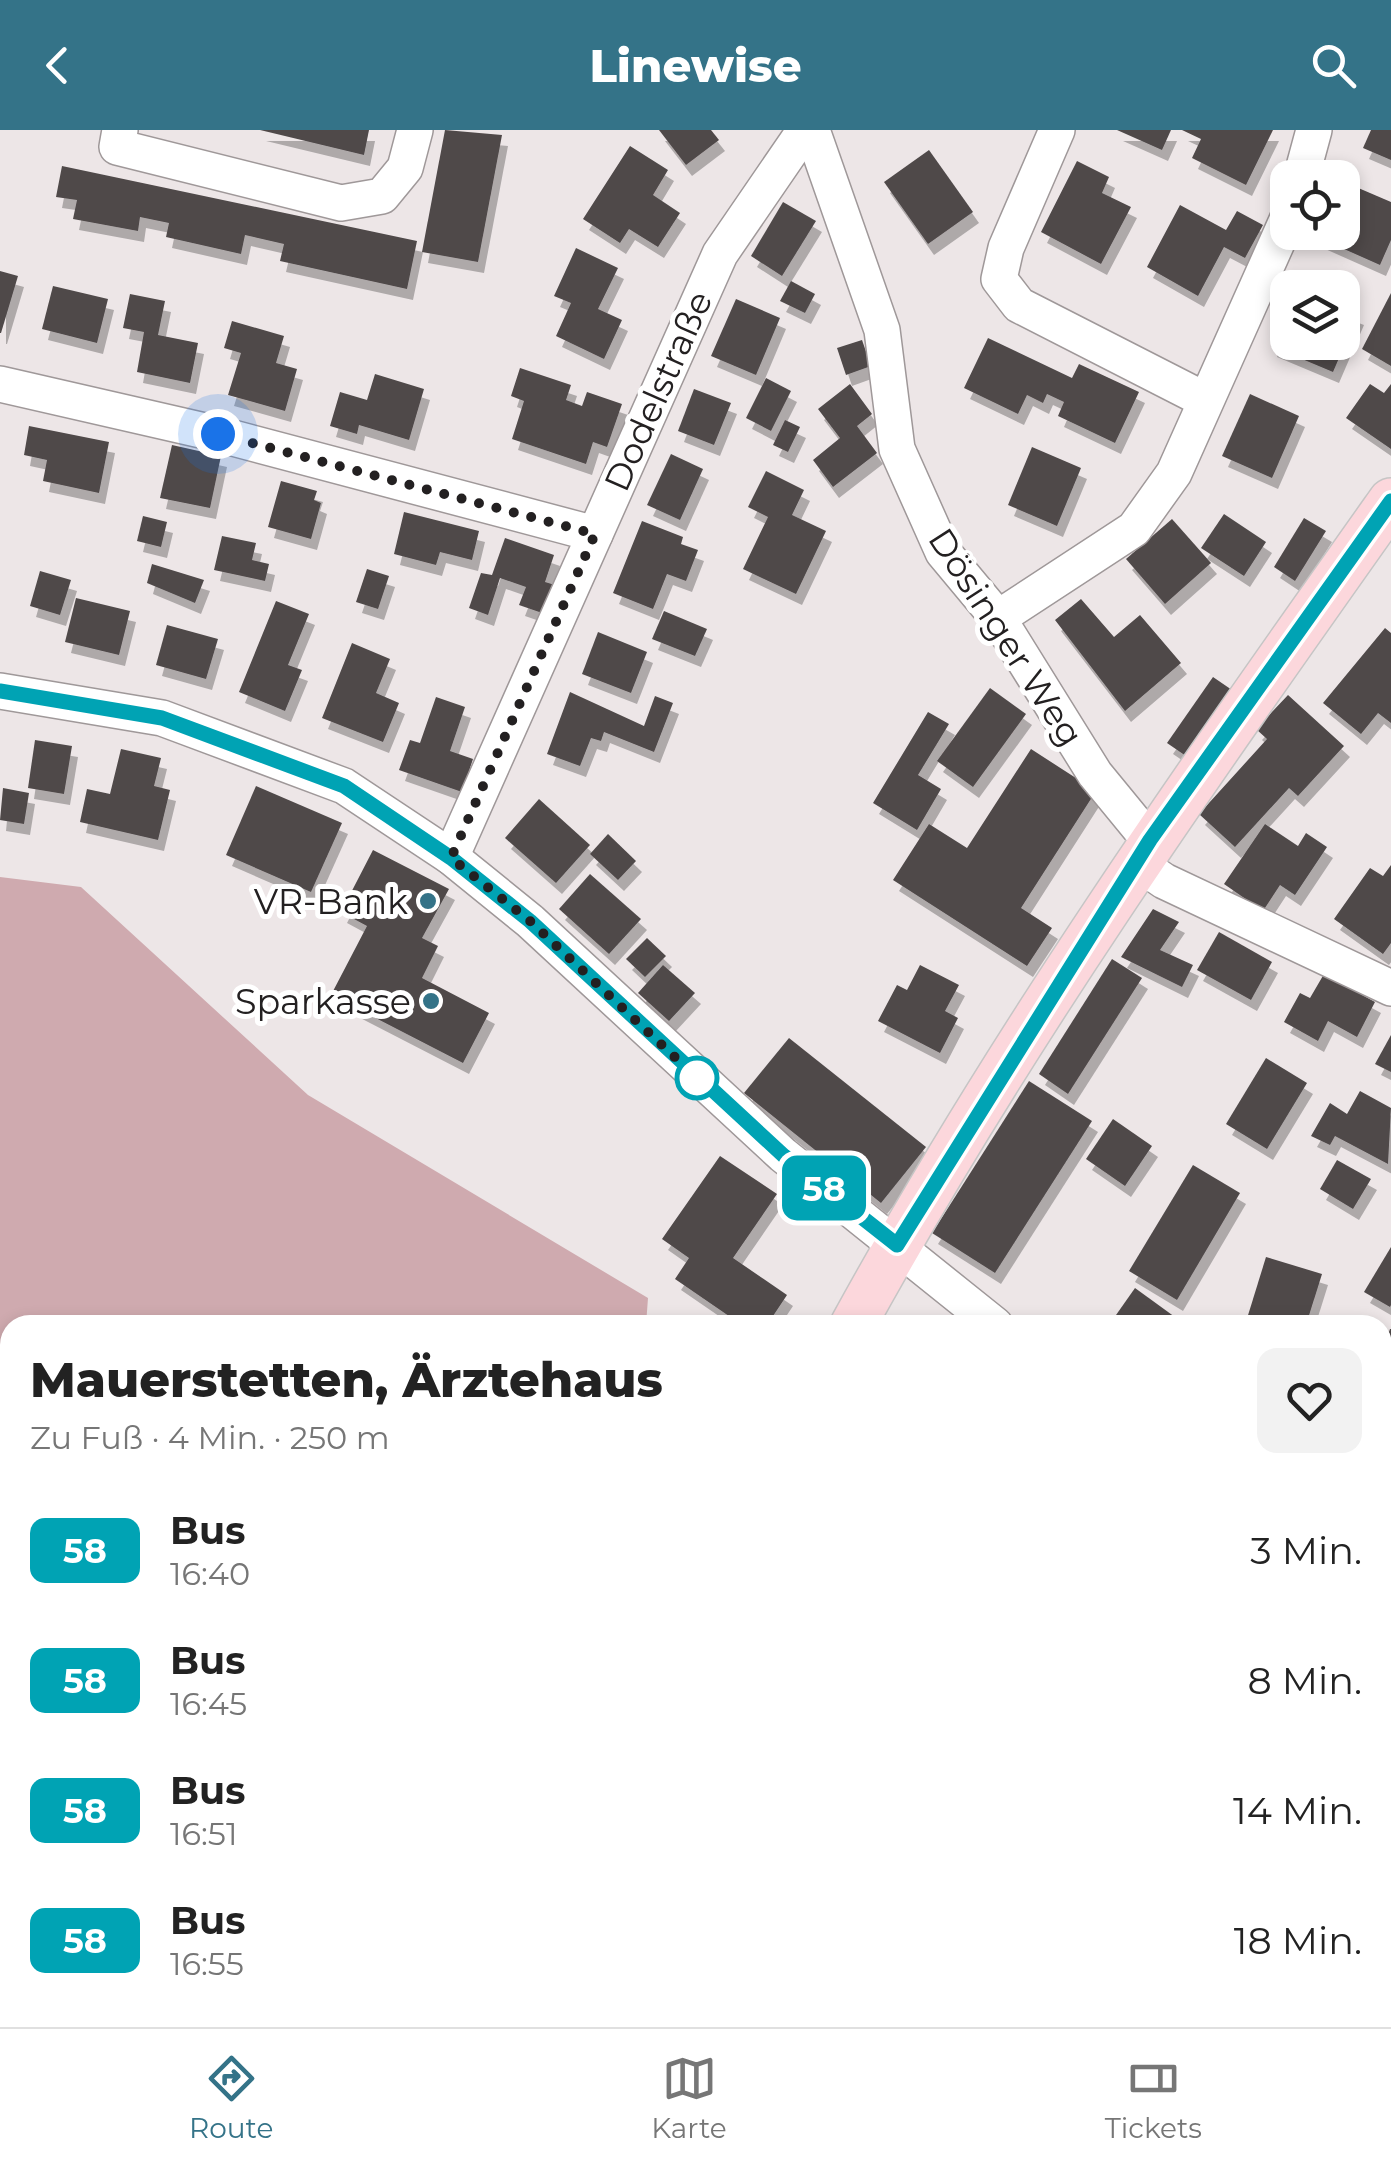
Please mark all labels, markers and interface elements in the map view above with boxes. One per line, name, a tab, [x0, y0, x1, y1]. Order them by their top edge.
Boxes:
icon: back	[30, 38, 85, 93]
text: Linewise	[589, 38, 802, 93]
icon: search	[1306, 38, 1361, 93]
map controls	[1270, 160, 1360, 360]
button: locate	[1270, 160, 1360, 250]
button: layers	[1270, 270, 1360, 360]
street label: Dodelstraße	[595, 284, 721, 498]
your location	[193, 409, 243, 459]
street label: Dösinger Weg	[920, 520, 1092, 754]
place label: VR-Bank	[254, 880, 408, 923]
marker: VR-Bank	[417, 890, 439, 912]
place label: Sparkasse	[235, 980, 411, 1023]
marker: Sparkasse	[420, 990, 442, 1012]
unlabelled marker	[676, 1057, 718, 1099]
line badge: 58	[779, 1156, 869, 1220]
text: 58	[802, 1167, 846, 1210]
button: heart	[1257, 1348, 1362, 1453]
text: Mauerstetten, Ärztehaus	[30, 1351, 663, 1409]
text: Zu Fuß · 4 Min. · 250 m	[30, 1418, 390, 1457]
text: Bus	[170, 1507, 245, 1554]
text: 3 Min.	[1250, 1527, 1362, 1574]
text: 58	[63, 1529, 107, 1572]
text: 16:40	[170, 1554, 250, 1593]
text: Bus	[170, 1637, 245, 1684]
text: 8 Min.	[1248, 1657, 1362, 1704]
text: 58	[63, 1659, 107, 1702]
text: 16:45	[170, 1684, 247, 1723]
text: Bus	[170, 1767, 245, 1814]
text: 14 Min.	[1233, 1787, 1362, 1834]
text: 58	[63, 1789, 107, 1832]
text: 16:51	[170, 1814, 238, 1853]
text: Bus	[170, 1897, 245, 1944]
text: 18 Min.	[1234, 1917, 1362, 1964]
text: 58	[63, 1919, 107, 1962]
text: 16:55	[170, 1944, 244, 1983]
tab: Route	[189, 2051, 273, 2145]
tab: Karte	[651, 2051, 727, 2145]
tab: Tickets	[1105, 2051, 1202, 2145]

